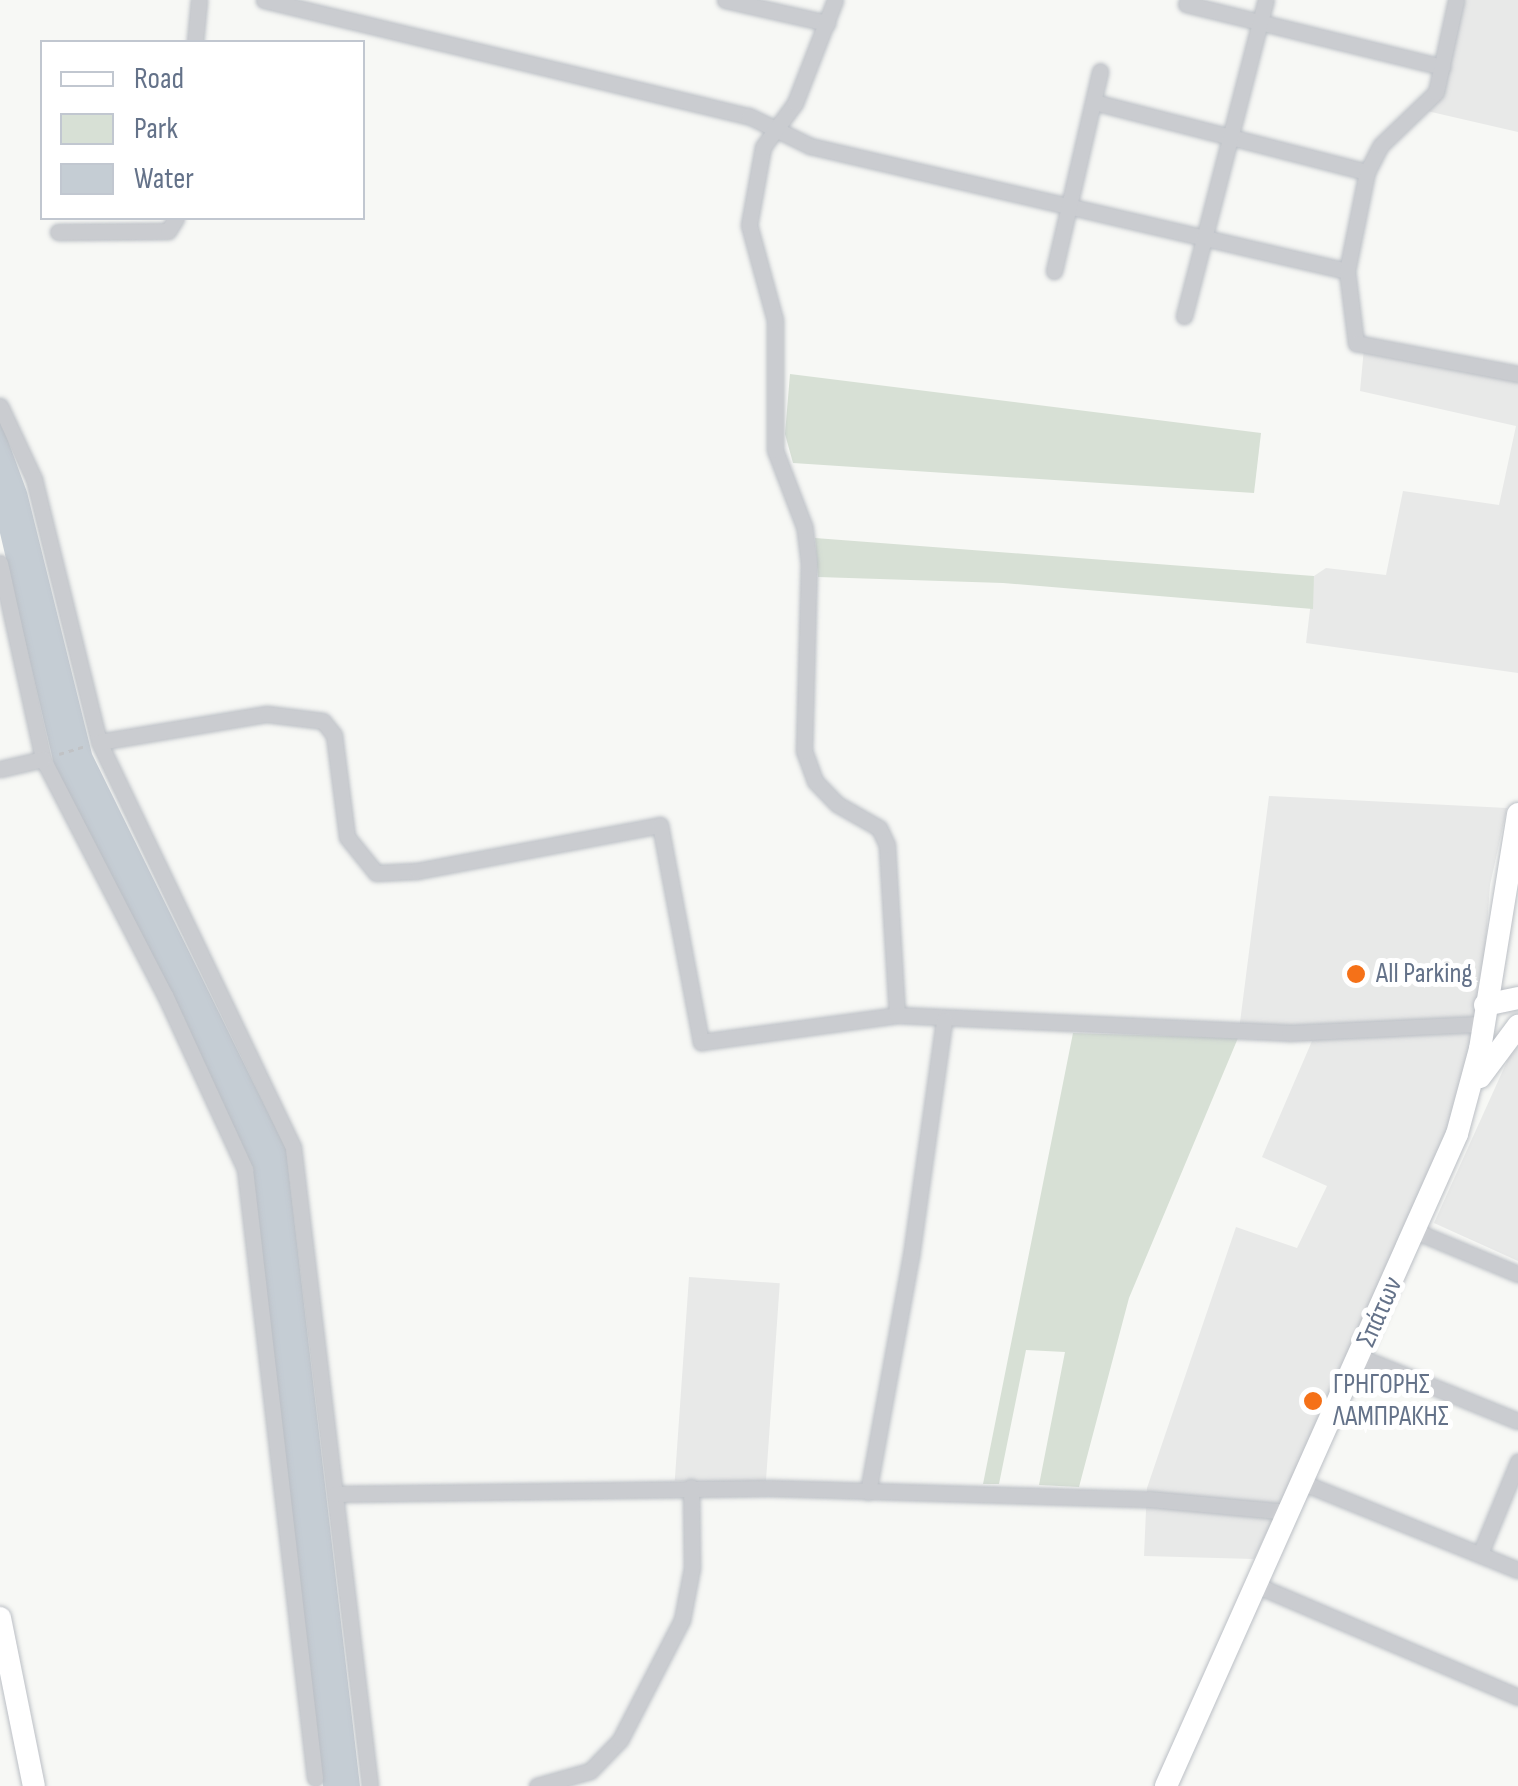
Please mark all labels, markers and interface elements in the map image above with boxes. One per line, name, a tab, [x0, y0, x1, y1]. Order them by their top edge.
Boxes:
legend	[40, 40, 365, 220]
text: Road	[134, 61, 184, 97]
text: Park	[134, 111, 178, 147]
text: Water	[134, 161, 194, 197]
place label: All Parking	[1376, 957, 1473, 991]
marker: All Parking	[1345, 963, 1367, 985]
street label: Σπάτων	[1350, 1272, 1410, 1352]
place label: ΓΡΗΓΟΡΗΣ ΛΑΜΠΡΑΚΗΣ	[1333, 1368, 1449, 1434]
marker: ΓΡΗΓΟΡΗΣ ΛΑΜΠΡΑΚΗΣ	[1302, 1390, 1324, 1412]

